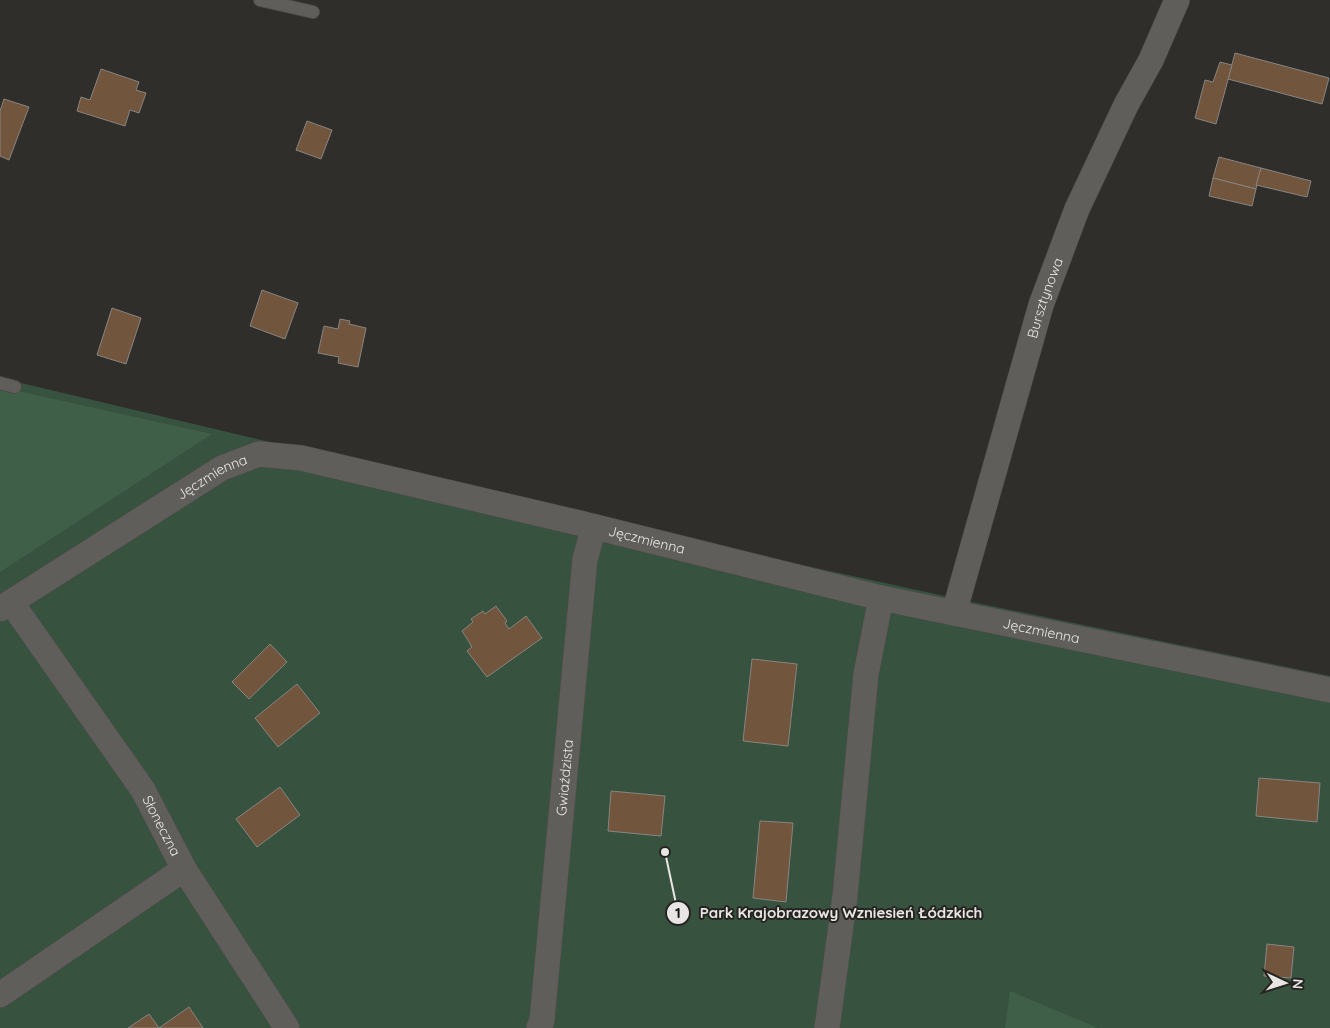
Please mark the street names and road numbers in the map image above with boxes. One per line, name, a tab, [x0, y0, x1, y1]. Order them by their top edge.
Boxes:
street label: Bursztynowa	[1023, 255, 1067, 340]
street label: Jęczmienna	[173, 450, 250, 504]
street label: Jęczmienna	[607, 522, 687, 558]
street label: Jęczmienna	[1001, 614, 1081, 648]
street label: Gwiaździsta	[552, 739, 577, 817]
street label: Słoneczna	[138, 792, 185, 859]

